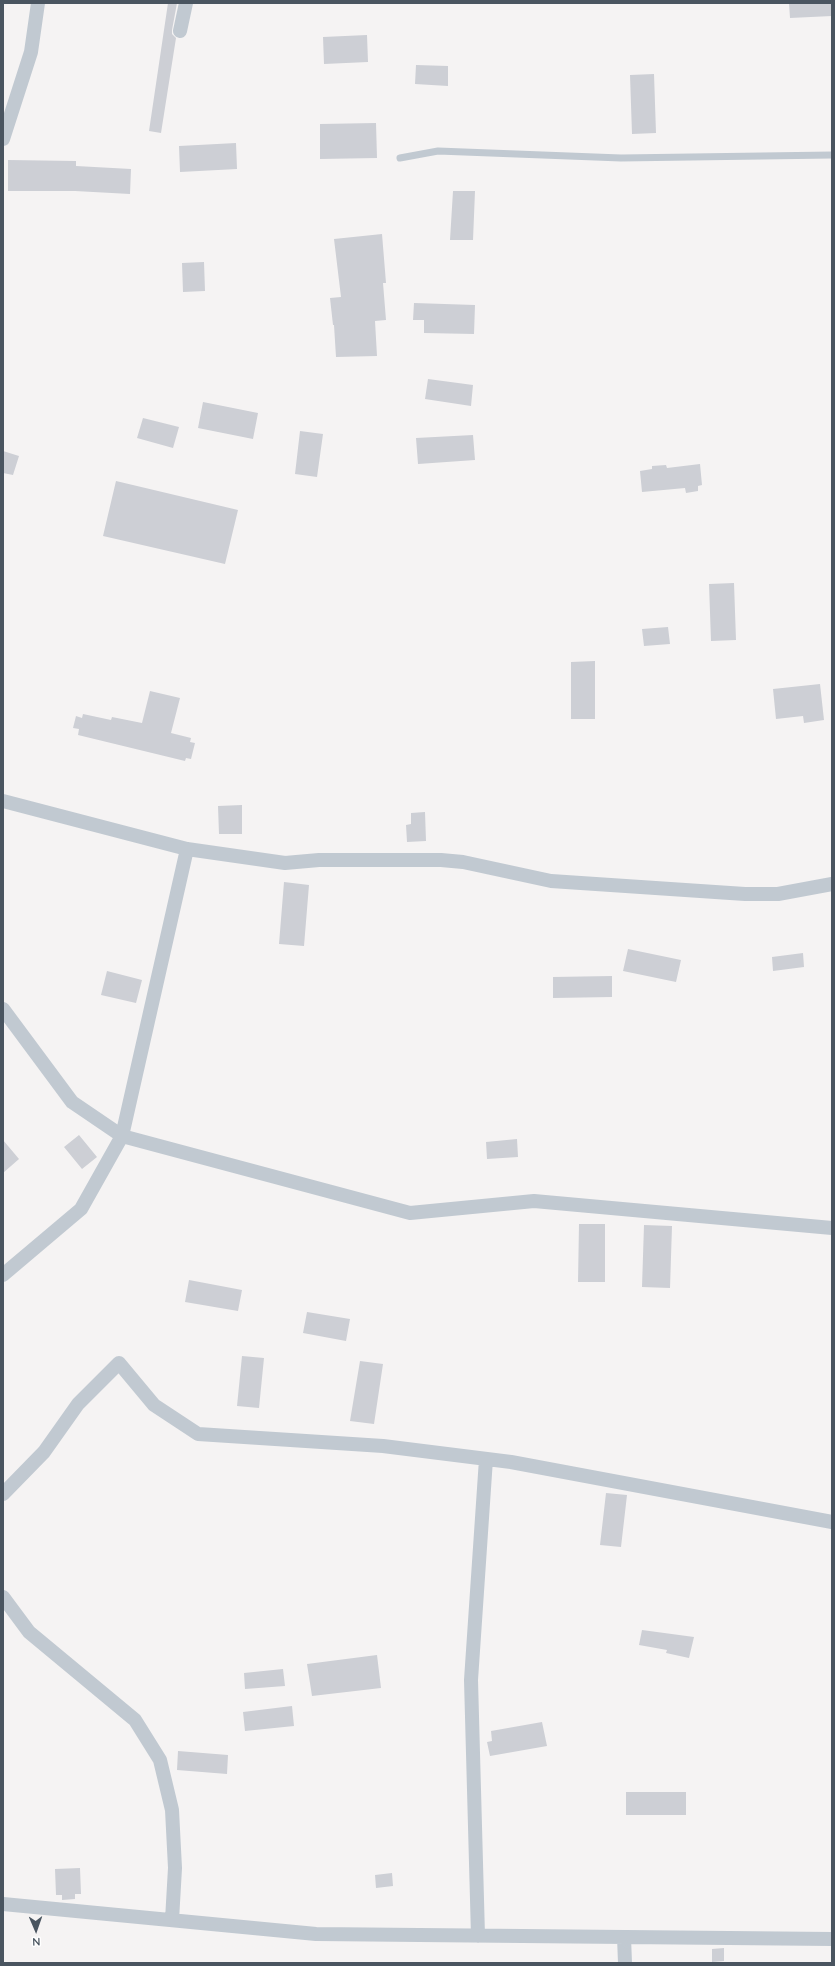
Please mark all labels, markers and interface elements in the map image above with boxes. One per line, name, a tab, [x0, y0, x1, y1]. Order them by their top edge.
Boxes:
north arrow	[16, 1910, 56, 1950]
text: N	[32, 1935, 41, 1949]

